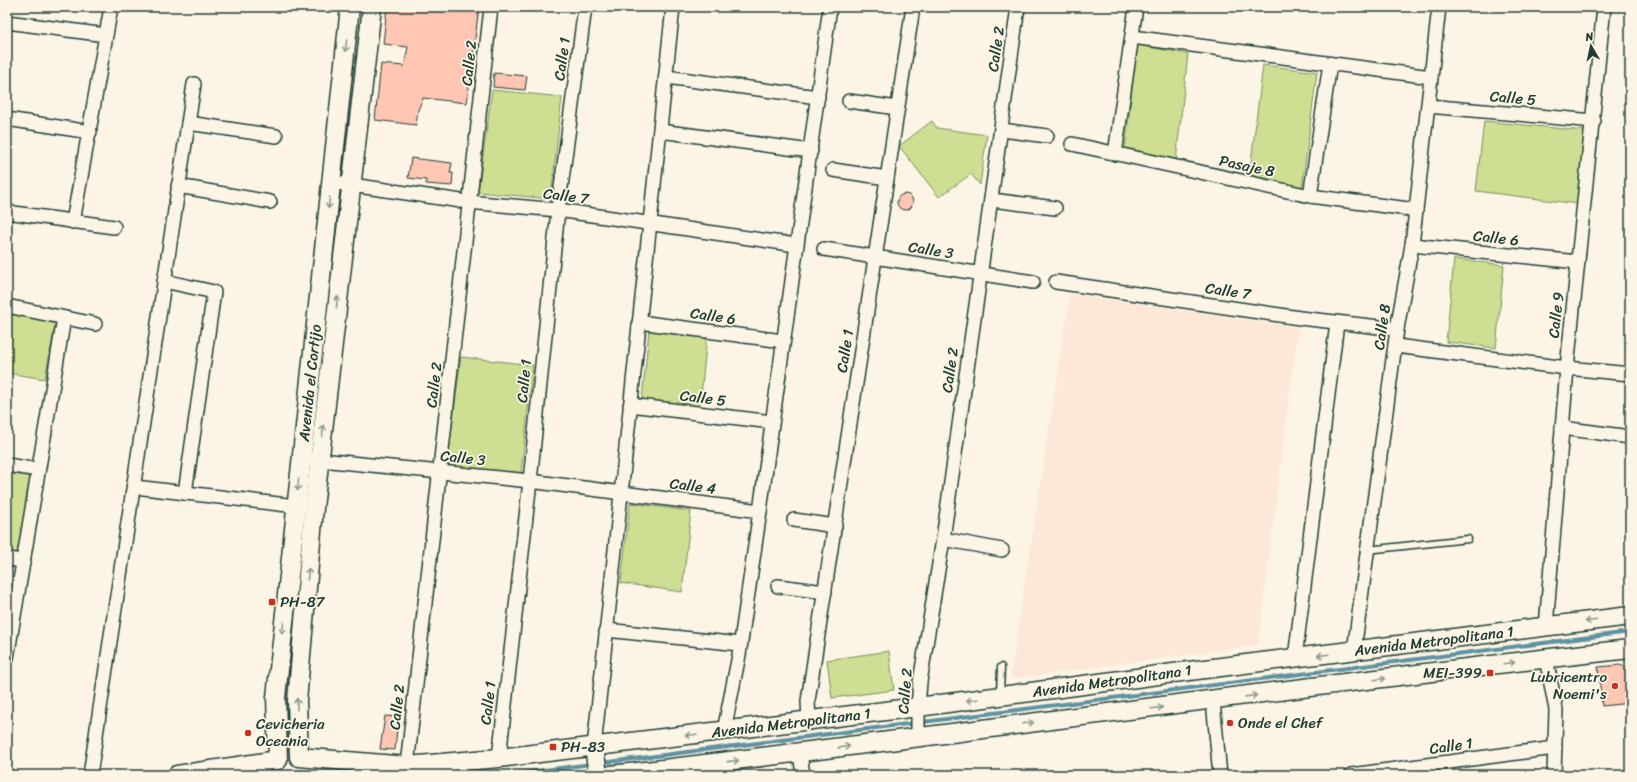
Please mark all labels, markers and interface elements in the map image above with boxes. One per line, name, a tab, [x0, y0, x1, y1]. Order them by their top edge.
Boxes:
street label: Calle 2	[980, 24, 1012, 73]
north arrow	[1571, 26, 1611, 66]
text: N	[1583, 27, 1595, 47]
street label: Calle 1	[546, 36, 578, 82]
one-way arrow	[342, 39, 350, 52]
street label: Calle 2	[454, 39, 484, 87]
street label: Calle 5	[1489, 83, 1537, 113]
street label: Pasaje 8	[1217, 147, 1277, 185]
street label: Calle 7	[542, 180, 592, 212]
one-way arrow	[325, 196, 333, 209]
street label: Calle 6	[1472, 223, 1520, 253]
street label: Calle 3	[907, 234, 955, 266]
street label: Calle 7	[1204, 275, 1254, 307]
street label: Calle 9	[1541, 291, 1571, 339]
one-way arrow	[334, 296, 341, 309]
street label: Calle 6	[689, 300, 737, 332]
street label: Calle 8	[1366, 302, 1398, 352]
street label: Avenida el Cortijo	[291, 323, 329, 444]
street label: Calle 1	[829, 327, 861, 375]
street label: Calle 2	[934, 345, 966, 394]
street label: Calle 1	[509, 358, 539, 404]
street label: Calle 2	[418, 360, 450, 409]
street label: Calle 5	[678, 382, 728, 414]
one-way arrow	[319, 425, 327, 438]
street label: Calle 3	[439, 443, 487, 473]
street label: Calle 4	[668, 470, 718, 502]
one-way arrow	[295, 478, 302, 491]
one-way arrow	[305, 568, 312, 581]
place label: PH-87	[280, 589, 326, 615]
marker: PH-87	[267, 597, 277, 607]
one-way arrow	[1585, 617, 1598, 625]
street label: Avenida Metropolitana 1	[1352, 618, 1515, 664]
one-way arrow	[280, 621, 287, 634]
one-way arrow	[1317, 651, 1330, 658]
street label: Avenida Metropolitana 1	[1030, 657, 1193, 705]
one-way arrow	[1502, 659, 1515, 667]
place label: MEI-399	[1423, 660, 1482, 686]
place label: Lubricentro Noemi's	[1530, 664, 1607, 707]
street label: Calle 2	[890, 667, 920, 715]
marker: MEI-399	[1485, 668, 1495, 678]
one-way arrow	[1373, 675, 1386, 683]
street label: Calle 1	[472, 680, 504, 726]
marker: Lubricentro Noemi's	[1610, 681, 1620, 691]
street label: Calle 2	[382, 683, 412, 731]
one-way arrow	[1244, 692, 1257, 699]
one-way arrow	[966, 696, 979, 704]
one-way arrow	[293, 698, 301, 711]
street label: Avenida Metropolitana 1	[709, 700, 872, 746]
one-way arrow	[1150, 704, 1163, 711]
place label: Onde el Chef	[1238, 710, 1324, 736]
place label: Cevicheria Oceania	[256, 711, 325, 754]
marker: Onde el Chef	[1225, 718, 1235, 728]
one-way arrow	[1021, 719, 1034, 727]
marker: Cevicheria Oceania	[243, 728, 253, 738]
street label: Calle 1	[1428, 730, 1474, 762]
one-way arrow	[684, 731, 697, 739]
place label: PH-83	[561, 734, 605, 760]
marker: PH-83	[548, 742, 558, 752]
one-way arrow	[837, 743, 850, 751]
one-way arrow	[726, 757, 739, 765]

